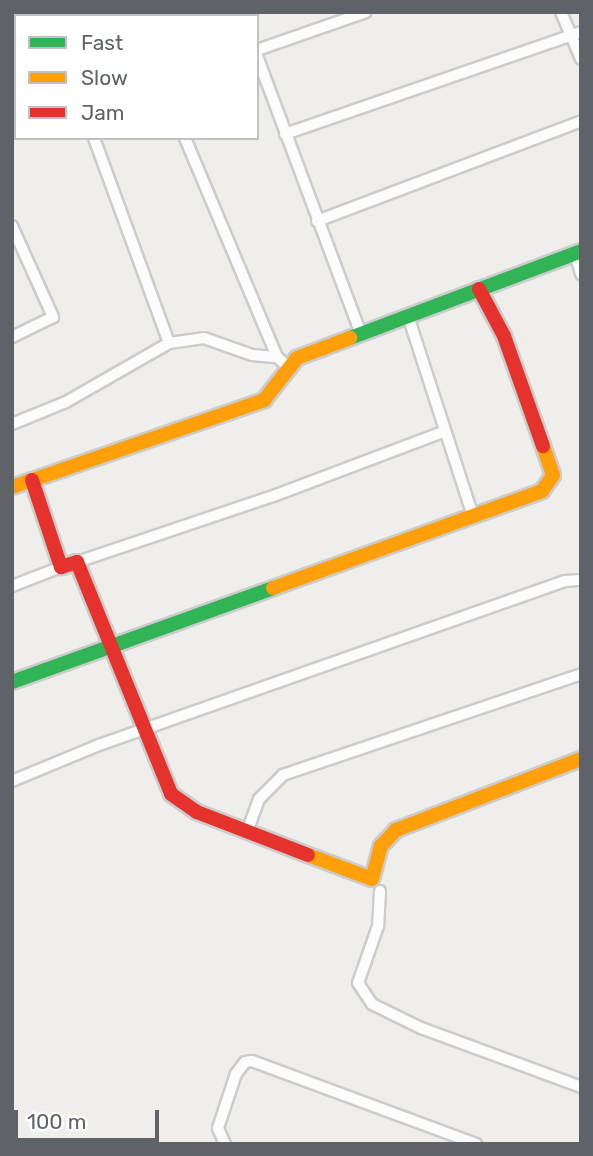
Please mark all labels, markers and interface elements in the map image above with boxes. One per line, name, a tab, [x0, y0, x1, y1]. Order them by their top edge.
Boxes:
legend	[14, 14, 259, 140]
text: Fast	[81, 30, 123, 55]
text: Slow	[81, 65, 128, 90]
text: Jam	[81, 100, 125, 125]
scale bar	[18, 1096, 163, 1140]
text: 100 m	[27, 1109, 86, 1134]

